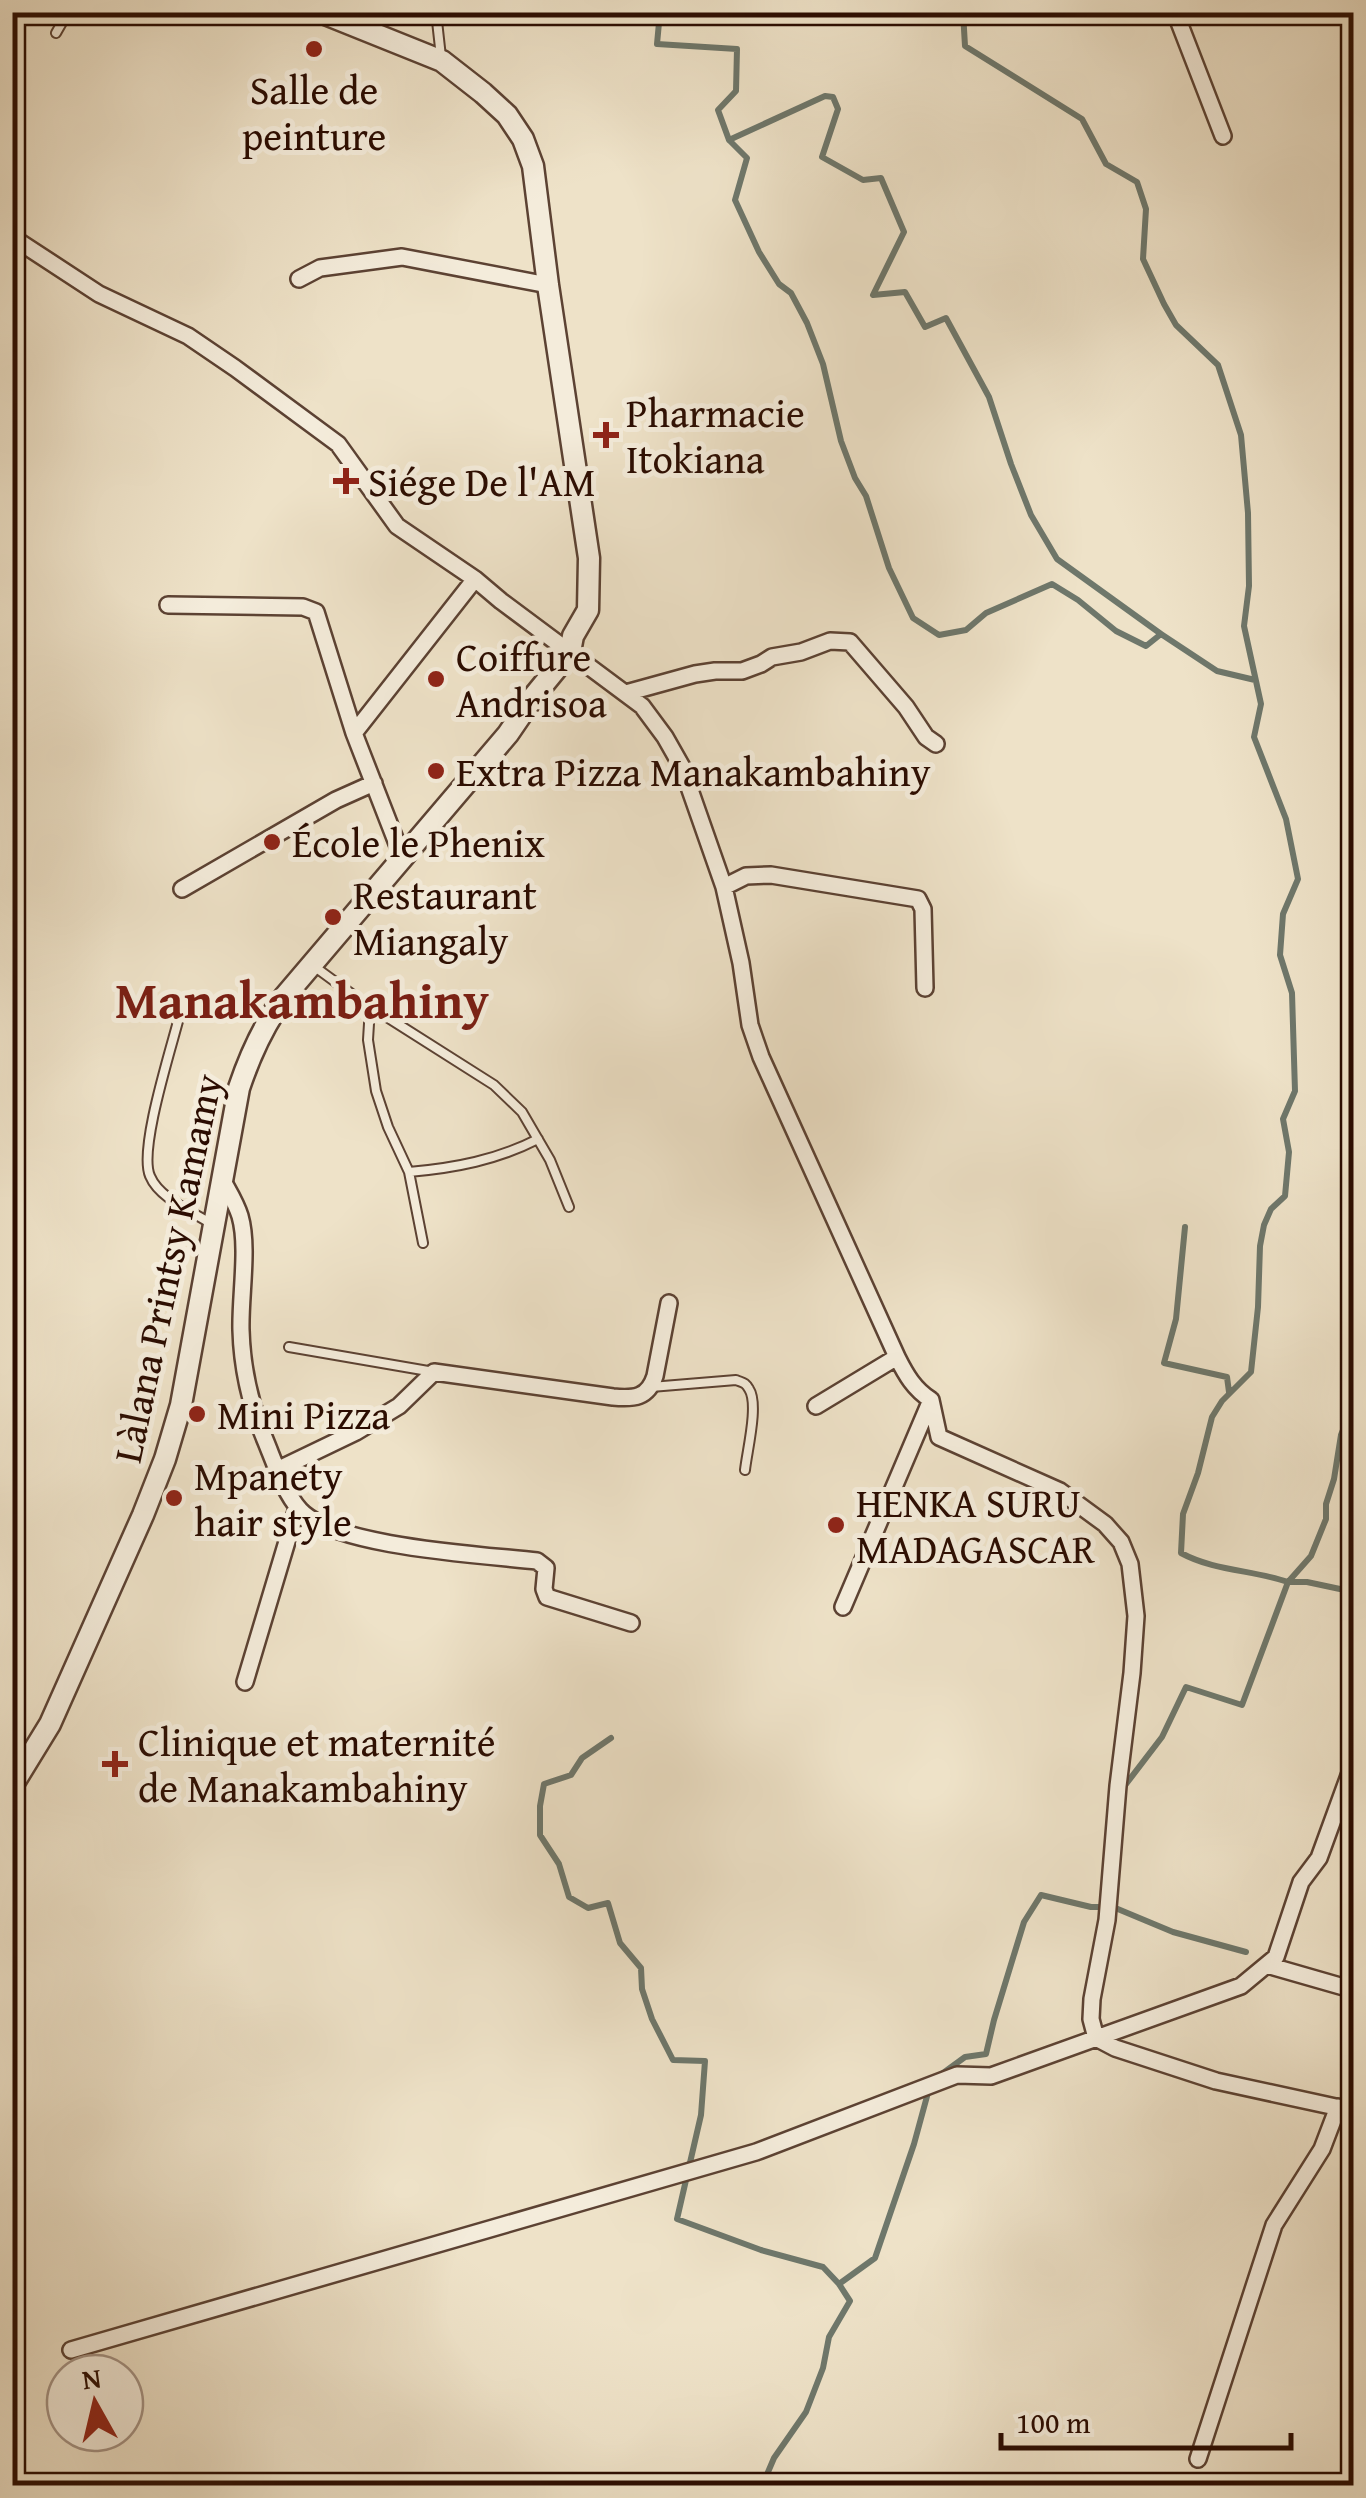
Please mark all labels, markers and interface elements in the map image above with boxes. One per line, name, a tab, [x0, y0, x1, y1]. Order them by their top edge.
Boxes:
marker: Salle de peinture	[303, 38, 325, 60]
place label: Salle de peinture	[242, 60, 386, 165]
place label: Pharmacie Itokiana	[626, 383, 805, 488]
marker: Pharmacie Itokiana	[595, 424, 617, 446]
place label: Siége De l'AM	[368, 452, 595, 511]
marker: Siége De l'AM	[333, 468, 359, 494]
place label: Coiffure Andrisoa	[456, 627, 607, 732]
marker: Coiffure Andrisoa	[425, 668, 447, 690]
place label: Extra Pizza Manakambahiny	[456, 742, 931, 801]
marker: Extra Pizza Manakambahiny	[425, 760, 447, 782]
place label: École le Phenix	[292, 813, 545, 872]
marker: École le Phenix	[261, 831, 283, 853]
place label: Restaurant Miangaly	[353, 865, 537, 970]
marker: Restaurant Miangaly	[322, 906, 344, 928]
district label: Manakambahiny	[115, 963, 489, 1036]
street label: Làlana Printsy Kamamy	[97, 1068, 237, 1468]
place label: Mini Pizza	[217, 1385, 390, 1444]
marker: Mini Pizza	[186, 1403, 208, 1425]
place label: Mpanety hair style	[194, 1446, 352, 1551]
place label: HENKA SURU MADAGASCAR	[856, 1473, 1095, 1578]
marker: Mpanety hair style	[163, 1487, 185, 1509]
marker: HENKA SURU MADAGASCAR	[825, 1514, 847, 1536]
place label: Clinique et maternité de Manakambahiny	[138, 1712, 495, 1817]
marker: Clinique et maternité de Manakambahiny	[102, 1751, 128, 1777]
north arrow	[45, 2353, 145, 2453]
text: N	[79, 2356, 104, 2399]
scale bar	[1001, 2388, 1291, 2450]
text: 100 m	[1016, 2400, 1091, 2444]

